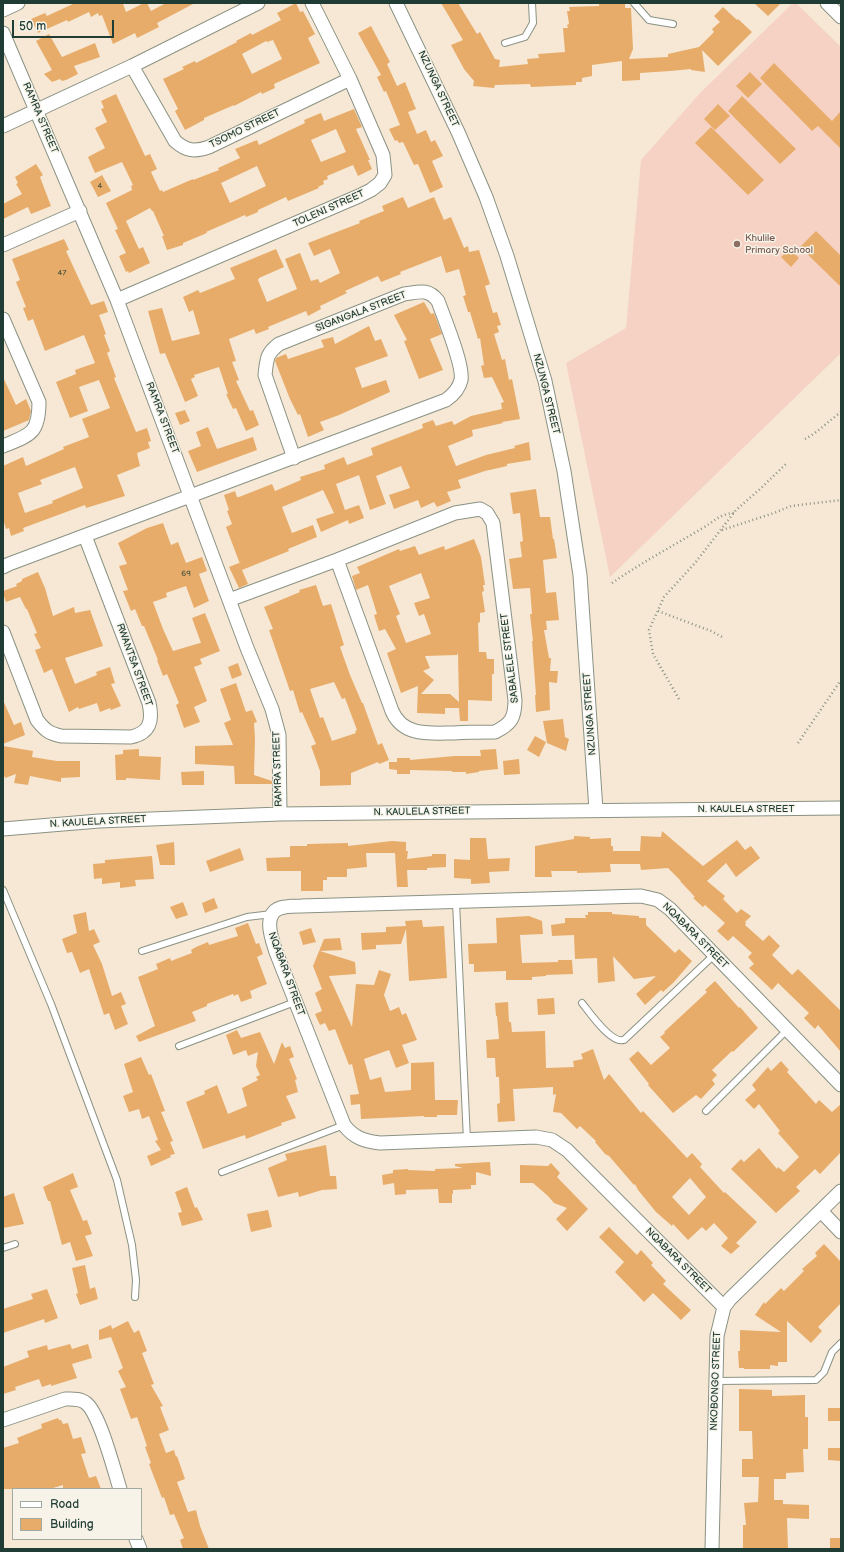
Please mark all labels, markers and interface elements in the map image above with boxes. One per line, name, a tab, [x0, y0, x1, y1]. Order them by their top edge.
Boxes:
scale bar	[14, 12, 116, 38]
text: 50 m	[19, 19, 46, 34]
street label: NZUNGA STREET	[415, 49, 461, 129]
street label: RAMRA STREET	[20, 81, 60, 155]
street label: TSOMO STREET	[208, 107, 282, 151]
house number: 4	[98, 181, 102, 191]
street label: TOLENI STREET	[291, 188, 367, 230]
place label: Khulile Primary School	[745, 232, 813, 256]
marker: Khulile Primary School	[732, 239, 742, 249]
house number: 47	[58, 268, 66, 278]
street label: SIGANGALA STREET	[314, 289, 408, 335]
street label: NZUNGA STREET	[530, 352, 562, 436]
street label: RAMRA STREET	[143, 380, 181, 456]
house number: 69	[181, 569, 191, 579]
street label: SABALELE STREET	[499, 612, 521, 704]
street label: RWANTSA STREET	[113, 622, 155, 708]
street label: NZUNGA STREET	[581, 672, 599, 756]
street label: RAMRA STREET	[271, 731, 285, 807]
street label: N. KAULELA STREET	[698, 803, 794, 815]
street label: N. KAULELA STREET	[373, 805, 471, 819]
street label: N. KAULELA STREET	[49, 813, 147, 831]
street label: NQABARA STREET	[659, 900, 731, 972]
street label: NQABARA STREET	[265, 930, 307, 1018]
street label: NQABARA STREET	[642, 1225, 714, 1297]
street label: NKOBONGO STREET	[708, 1331, 724, 1431]
legend	[12, 1488, 142, 1540]
text: Road	[50, 1497, 79, 1512]
text: Building	[50, 1517, 94, 1532]

